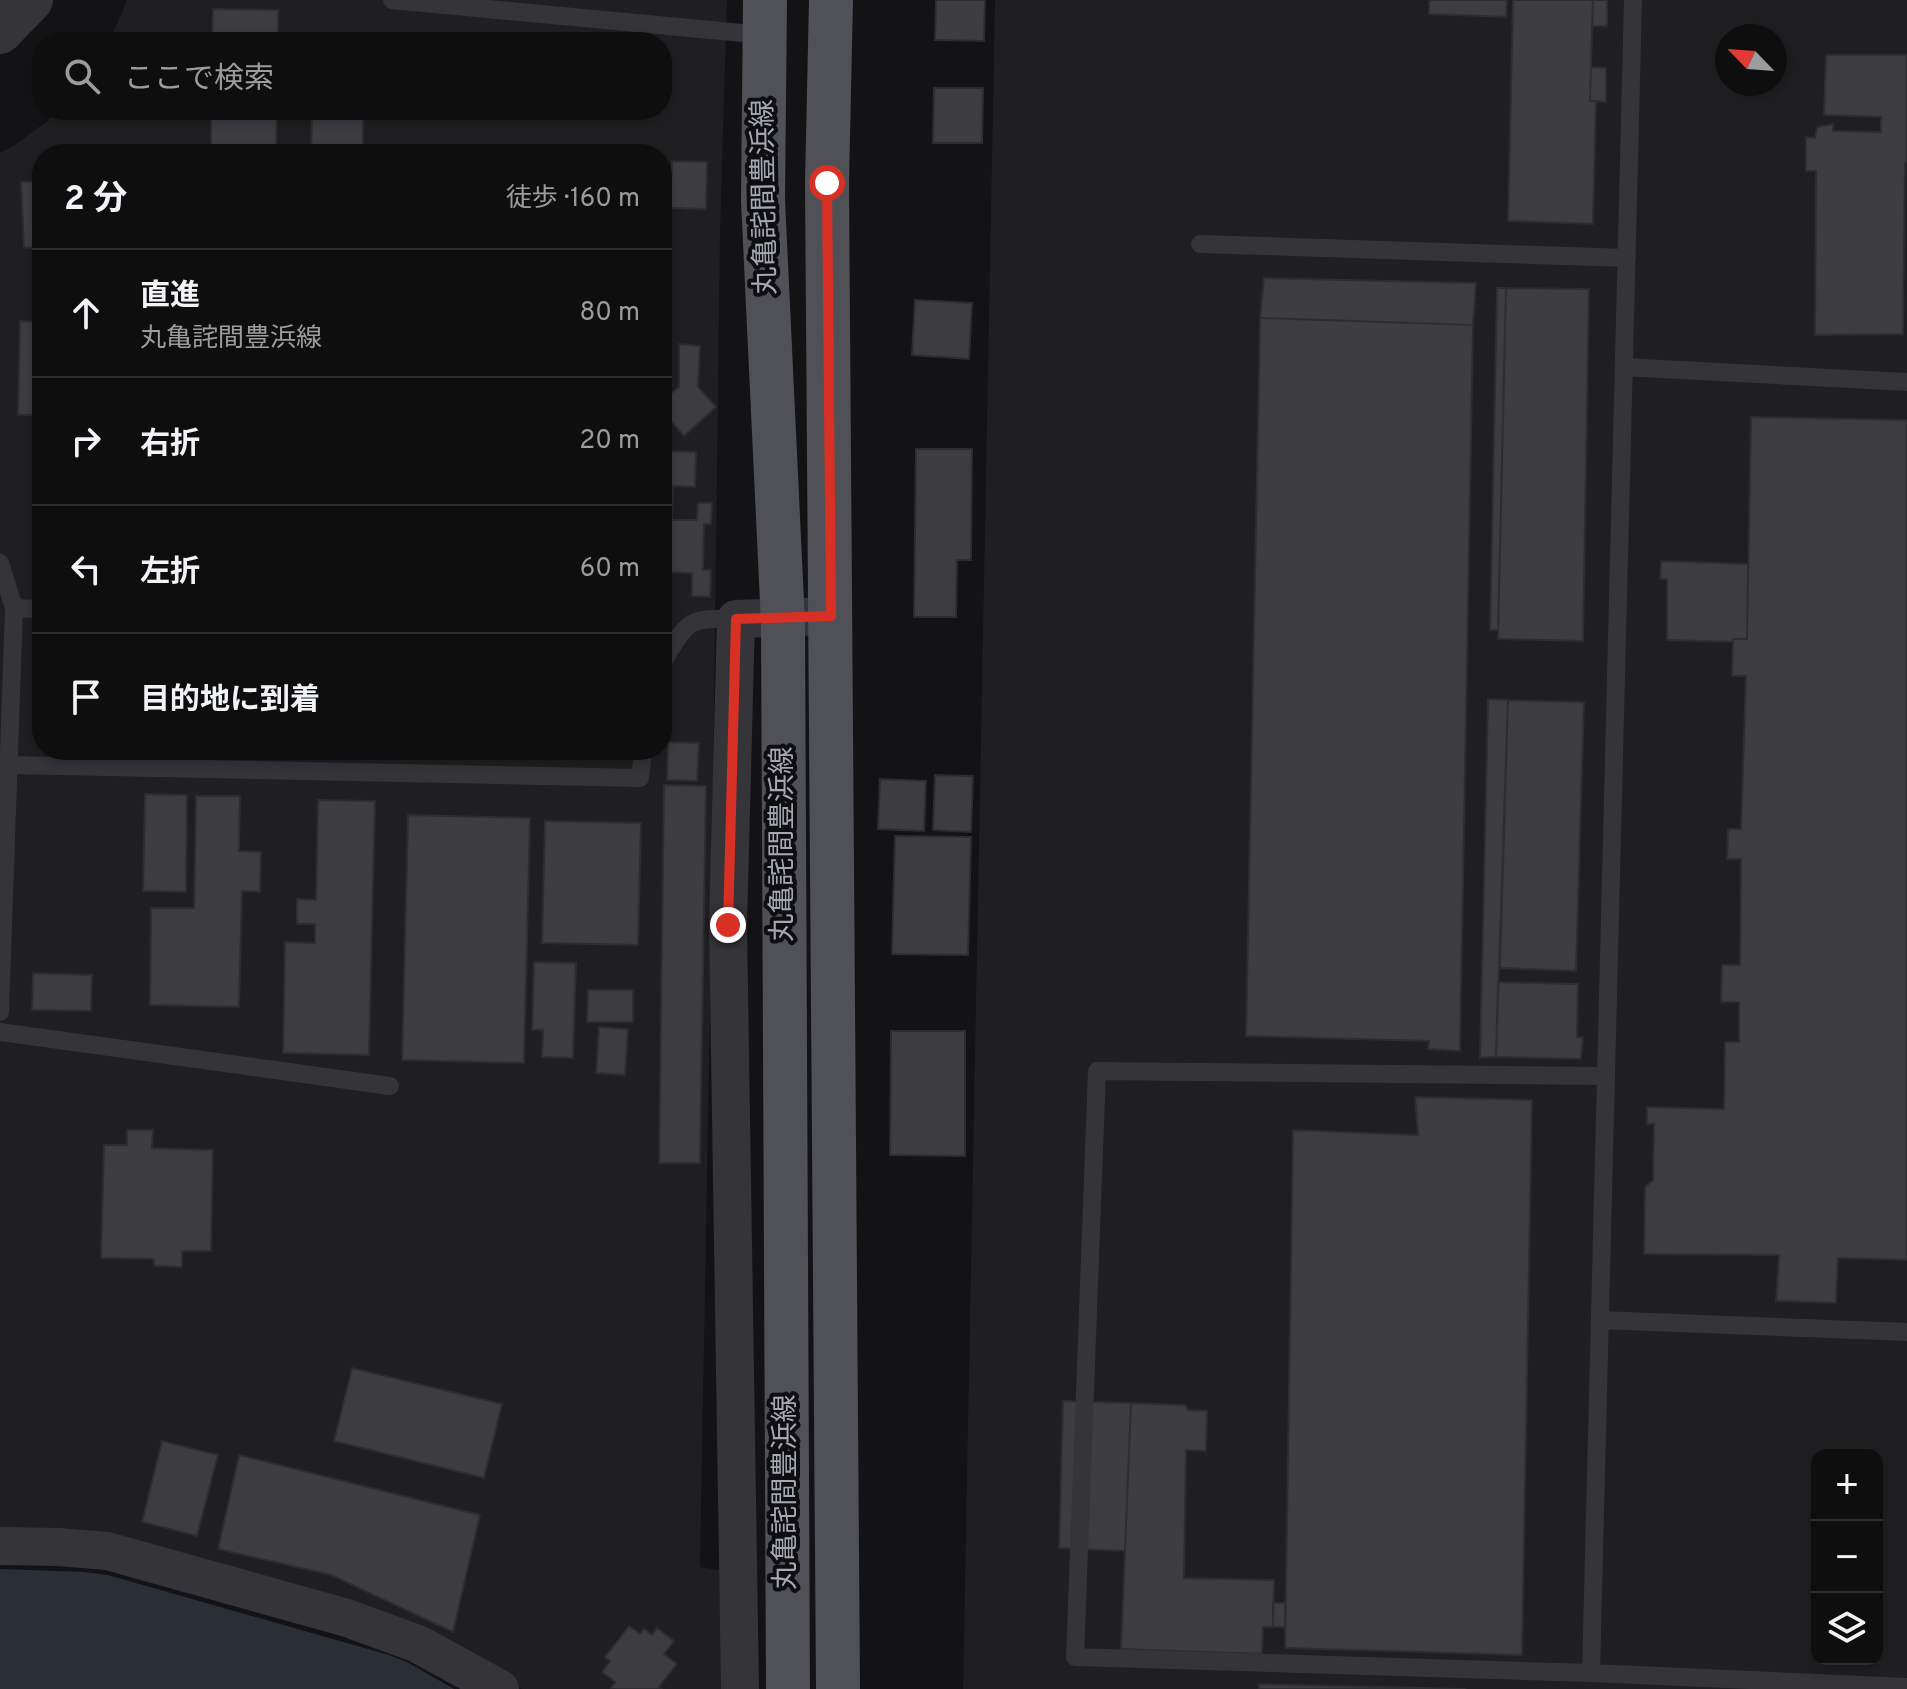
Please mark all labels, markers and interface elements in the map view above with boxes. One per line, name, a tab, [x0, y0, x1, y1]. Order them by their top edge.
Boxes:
north arrow	[1715, 24, 1787, 96]
search box	[32, 32, 672, 120]
icon: search	[60, 54, 104, 98]
text: ここで検索	[124, 62, 274, 99]
street label: 丸亀詫間豊浜線	[746, 99, 786, 295]
route start	[809, 165, 845, 201]
text: 2 分	[64, 179, 127, 222]
text: 徒歩 · 160 m	[506, 183, 640, 216]
text: 直進	[140, 279, 200, 316]
icon: ahead	[64, 291, 108, 335]
text: 80 m	[580, 297, 640, 330]
text: 丸亀詫間豊浜線	[140, 323, 322, 356]
icon: right	[64, 419, 108, 463]
text: 20 m	[579, 425, 640, 458]
text: 右折	[140, 427, 200, 464]
icon: left	[64, 547, 108, 591]
text: 60 m	[580, 553, 640, 586]
text: 左折	[140, 555, 200, 592]
icon: arrive	[64, 675, 108, 719]
text: 目的地に到着	[140, 683, 320, 720]
street label: 丸亀詫間豊浜線	[766, 746, 802, 942]
route end	[710, 907, 746, 943]
street label: 丸亀詫間豊浜線	[769, 1394, 805, 1590]
map controls	[1811, 1449, 1883, 1665]
button: +	[1811, 1449, 1883, 1521]
button: −	[1811, 1521, 1883, 1593]
button: layers	[1811, 1593, 1883, 1665]

